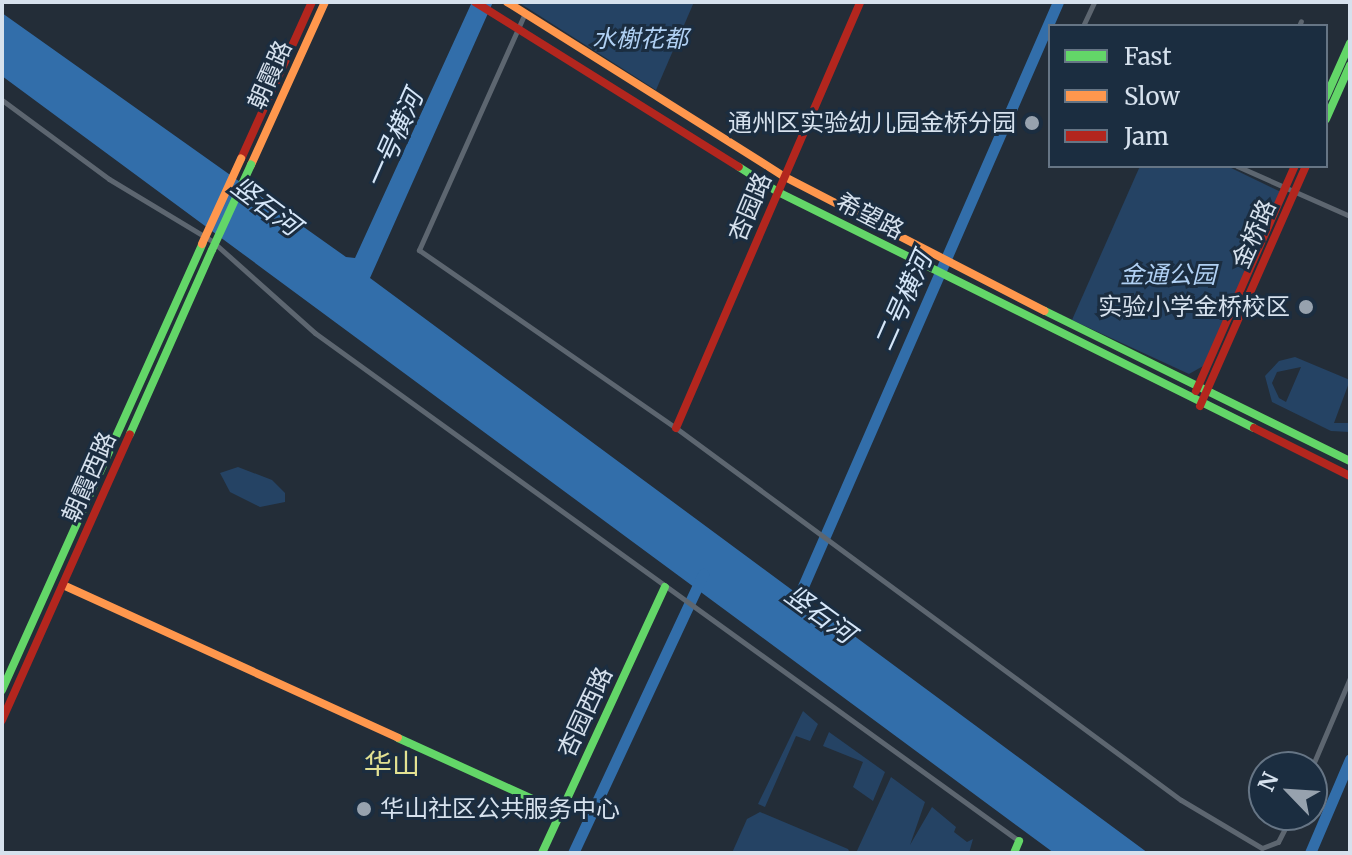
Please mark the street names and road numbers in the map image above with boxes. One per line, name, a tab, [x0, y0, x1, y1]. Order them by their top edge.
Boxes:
street label: 朝霞路	[242, 36, 298, 114]
street label: 杏园路	[723, 168, 777, 246]
street label: 希望路	[831, 187, 909, 245]
street label: 金桥路	[1226, 195, 1282, 273]
street label: 朝霞西路	[56, 427, 122, 527]
street label: 杏园西路	[552, 662, 618, 762]

